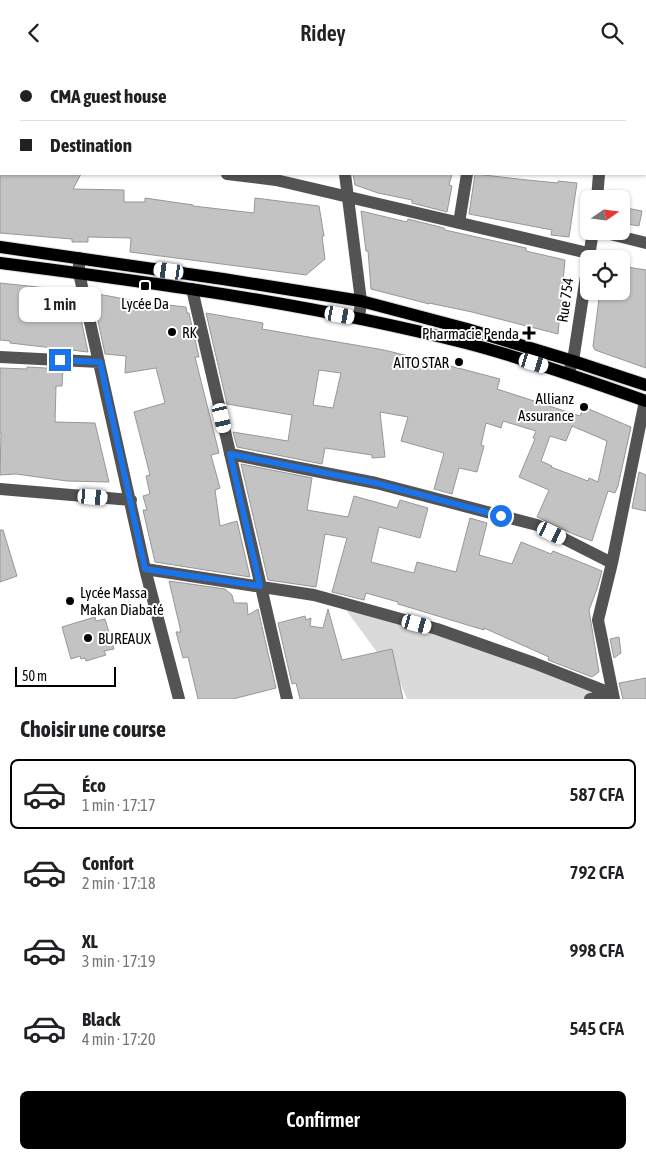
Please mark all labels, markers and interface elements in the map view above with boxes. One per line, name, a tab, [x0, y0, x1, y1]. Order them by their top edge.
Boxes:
icon: back	[20, 19, 48, 47]
icon: search	[598, 19, 626, 47]
text: Ridey	[300, 20, 346, 46]
text: CMA guest house	[50, 85, 167, 107]
text: Destination	[50, 134, 132, 156]
north arrow	[580, 190, 630, 240]
map controls	[580, 190, 630, 300]
button: locate	[580, 250, 630, 300]
car	[153, 261, 184, 281]
street label: Rue 754	[553, 277, 577, 323]
marker: Lycée Da	[139, 280, 151, 292]
callout: 1 min	[19, 287, 101, 323]
text: 1 min	[44, 295, 76, 313]
place label: Lycée Da	[121, 295, 169, 312]
car	[323, 305, 356, 325]
place label: RK	[182, 324, 198, 341]
place label: Pharmacie Penda	[422, 325, 519, 342]
marker: RK	[166, 326, 178, 338]
marker: Pharmacie Penda	[523, 327, 535, 339]
route end	[49, 349, 71, 371]
car	[517, 351, 550, 375]
place label: AITO STAR	[394, 354, 449, 371]
marker: AITO STAR	[453, 356, 465, 368]
place label: Allianz Assurance	[518, 390, 575, 424]
marker: Allianz Assurance	[578, 401, 590, 413]
car	[211, 402, 232, 434]
car	[77, 488, 108, 506]
route start	[490, 505, 512, 527]
car	[535, 520, 568, 546]
place label: Lycée Massa Makan Diabaté	[80, 584, 164, 618]
marker: Lycée Massa Makan Diabaté	[64, 595, 76, 607]
car	[400, 613, 433, 635]
place label: BUREAUX	[98, 630, 151, 647]
marker: BUREAUX	[82, 632, 94, 644]
scale bar	[15, 664, 116, 687]
text: 50 m	[22, 668, 47, 684]
text: Choisir une course	[20, 716, 166, 742]
icon: car	[22, 772, 67, 817]
text: Éco	[82, 774, 106, 796]
text: 587 CFA	[569, 783, 624, 805]
text: 1 min · 17:17	[82, 796, 155, 814]
icon: car	[22, 850, 67, 895]
text: Confort	[82, 852, 134, 874]
text: 792 CFA	[569, 861, 624, 883]
text: 2 min · 17:18	[82, 874, 155, 892]
icon: car	[22, 928, 67, 973]
text: XL	[82, 930, 98, 952]
text: 998 CFA	[569, 939, 624, 961]
text: 3 min · 17:19	[82, 952, 155, 970]
icon: car	[22, 1006, 67, 1051]
text: Black	[82, 1008, 120, 1030]
text: 545 CFA	[569, 1017, 624, 1039]
text: 4 min · 17:20	[82, 1030, 155, 1048]
button: Confirmer	[20, 1091, 626, 1149]

